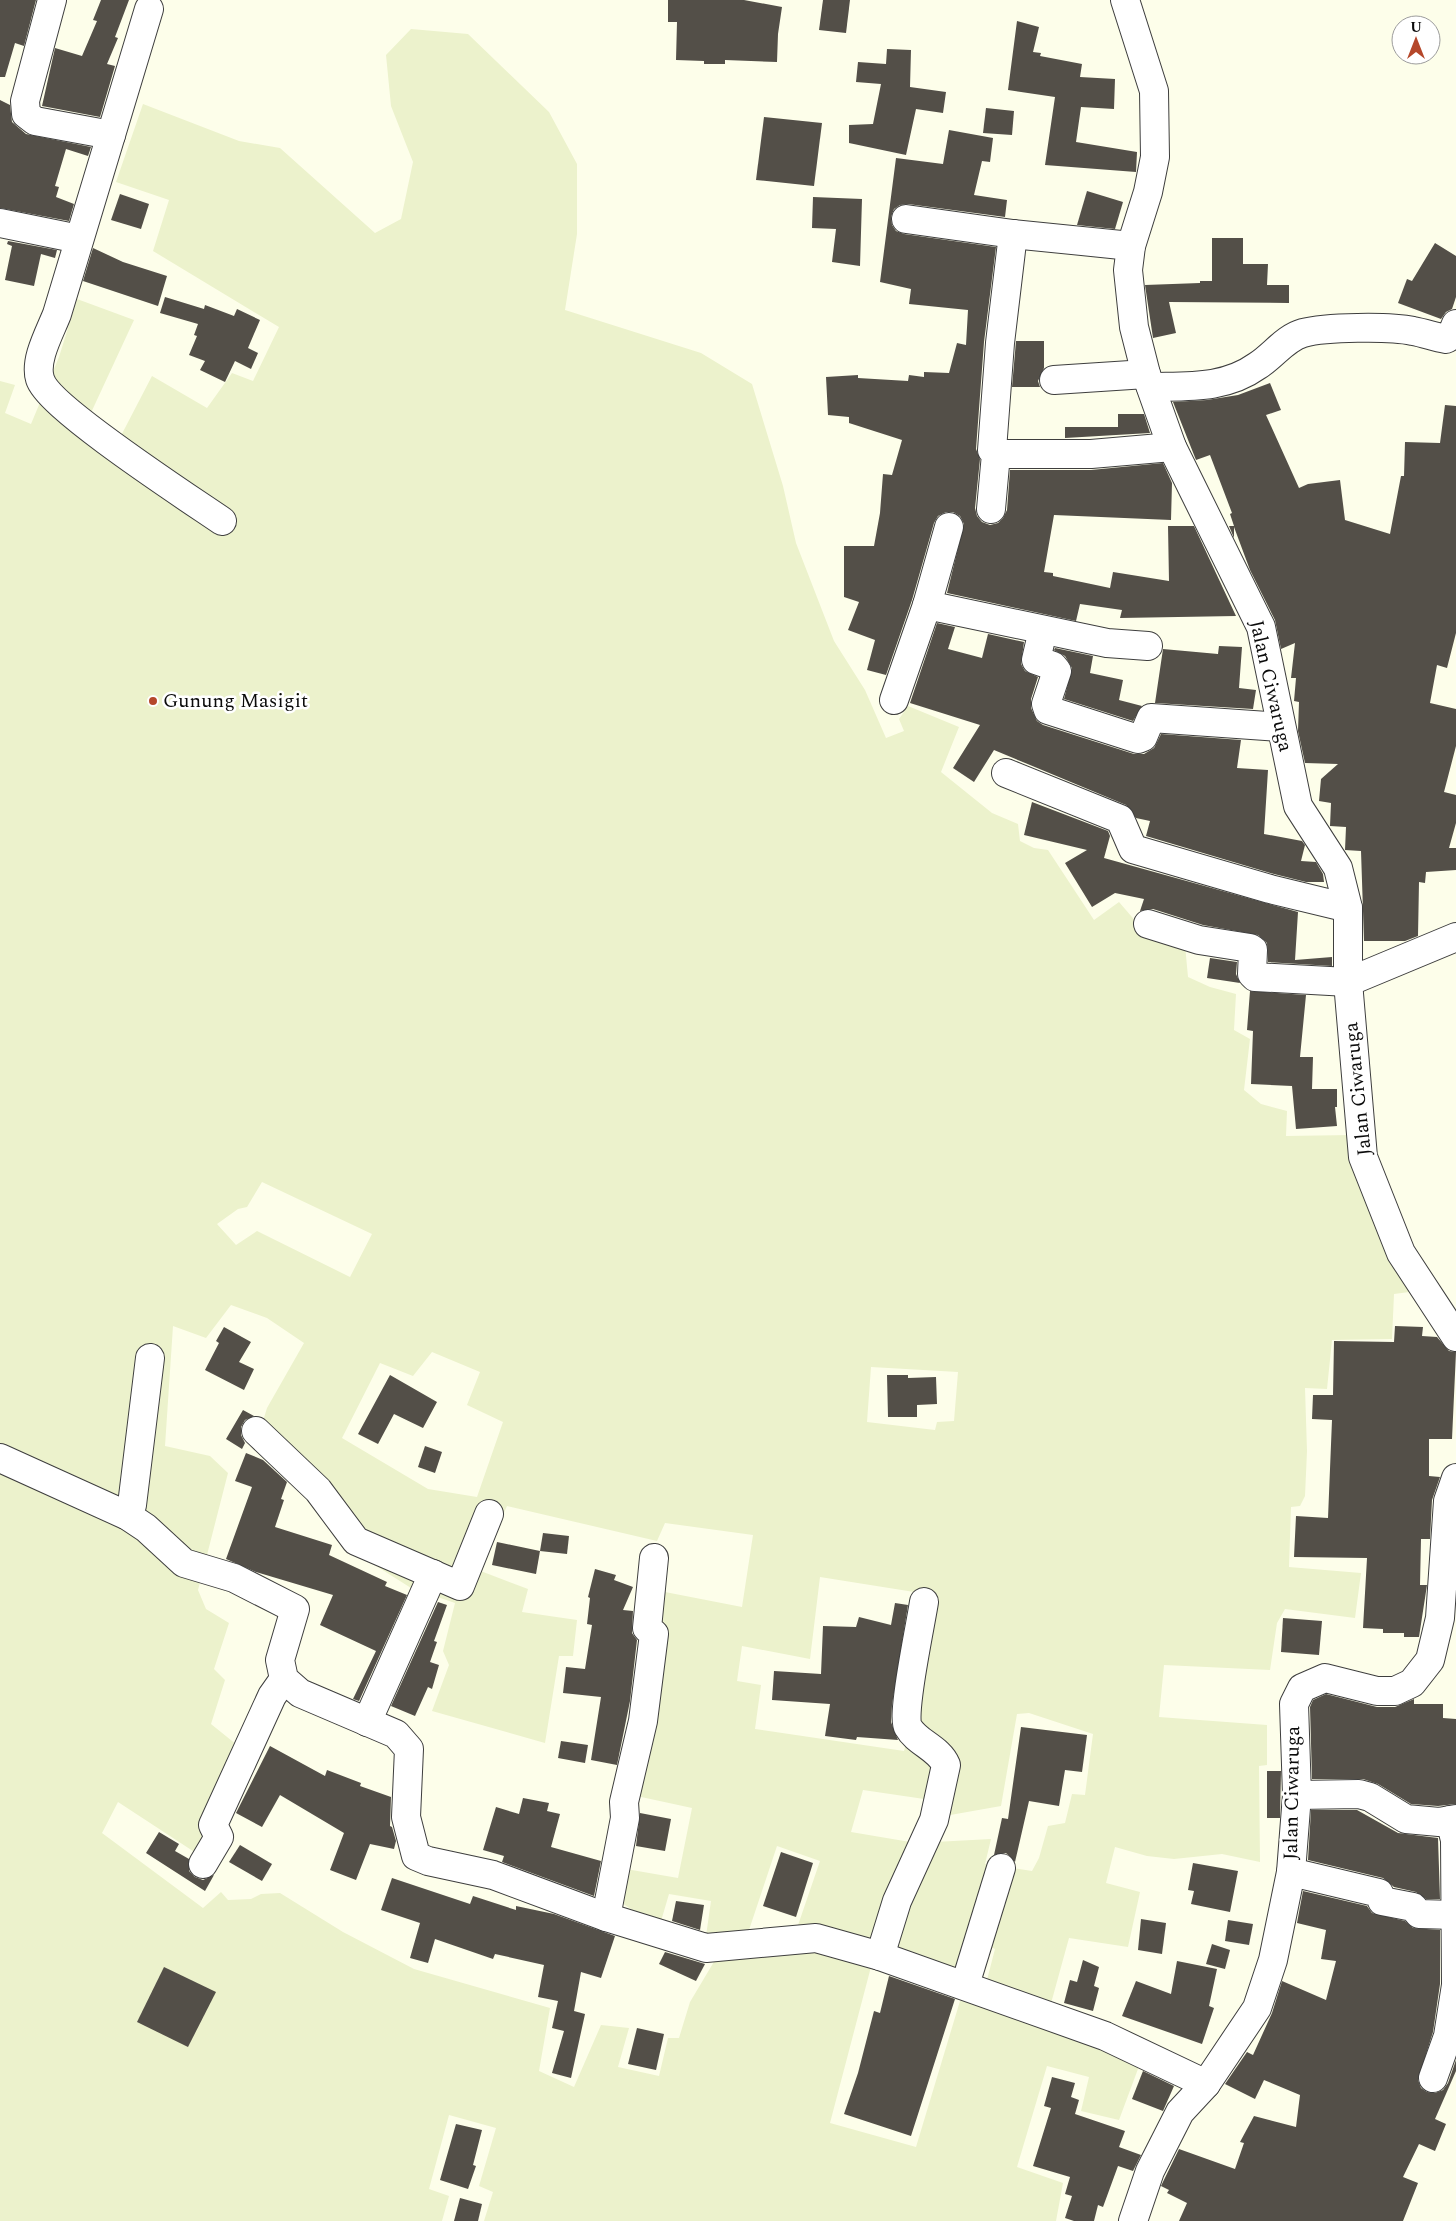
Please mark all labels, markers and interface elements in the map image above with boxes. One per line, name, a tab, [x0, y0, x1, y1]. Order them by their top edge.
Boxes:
north arrow	[1391, 15, 1441, 65]
text: U	[1410, 17, 1422, 38]
street label: Jalan Ciwaruga	[1241, 617, 1301, 755]
place label: Gunung Masigit	[163, 686, 308, 716]
marker: Gunung Masigit	[147, 695, 159, 707]
street label: Jalan Ciwaruga	[1336, 1020, 1380, 1157]
street label: Jalan Ciwaruga	[1276, 1725, 1308, 1860]

